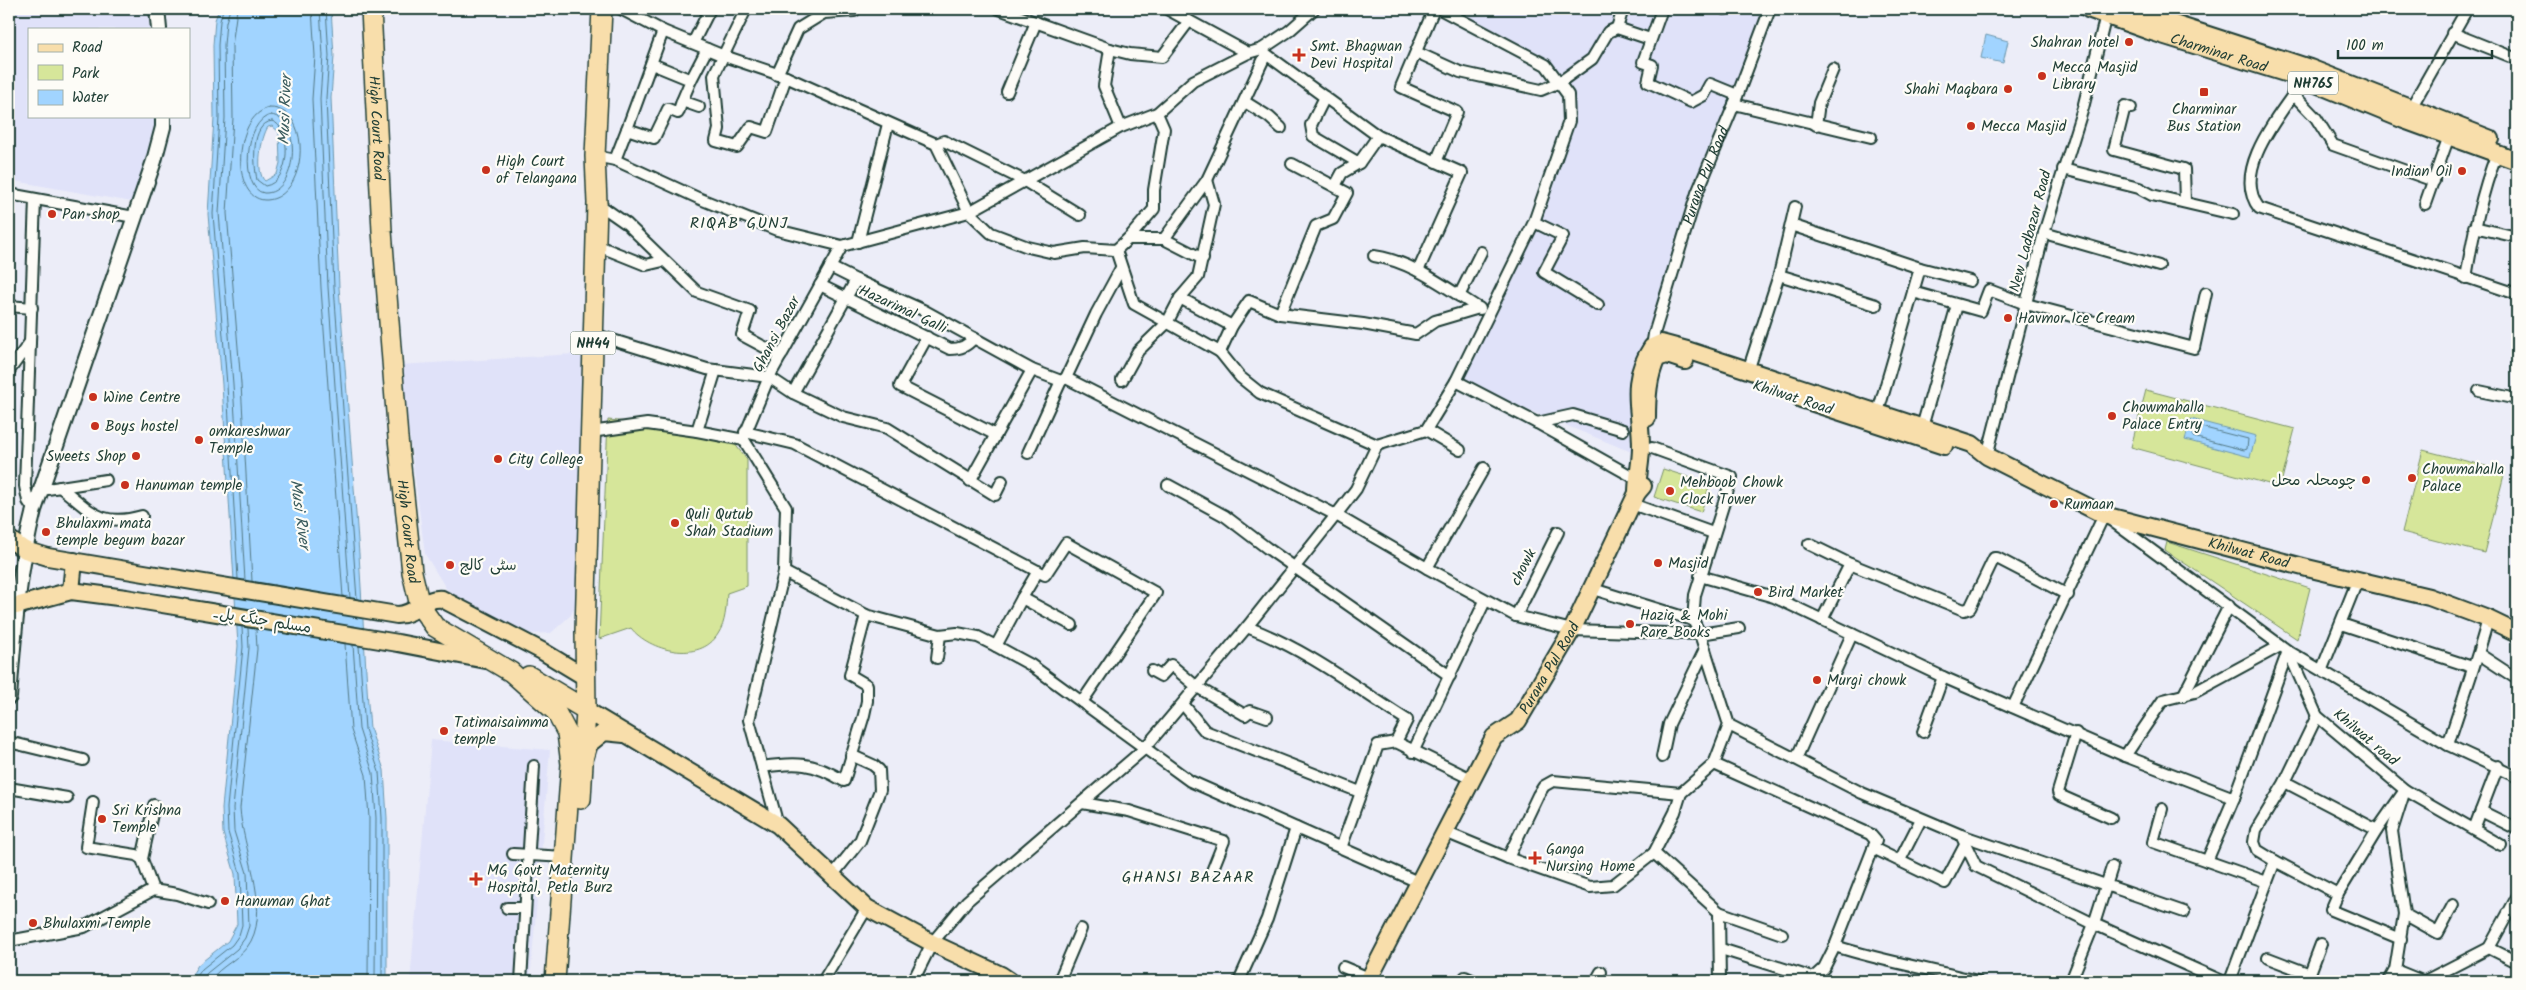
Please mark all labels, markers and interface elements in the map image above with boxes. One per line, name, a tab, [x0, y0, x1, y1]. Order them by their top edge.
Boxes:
street label: Charminar Road	[2167, 27, 2271, 80]
legend	[28, 28, 190, 118]
scale bar	[2338, 28, 2492, 60]
place label: Shahran hotel	[2031, 31, 2119, 55]
text: 100 m	[2346, 34, 2384, 58]
place label: Smt. Bhagwan Devi Hospital	[1310, 35, 1402, 76]
text: Road	[72, 36, 103, 60]
marker: Shahran hotel	[2123, 36, 2135, 48]
marker: Smt. Bhagwan Devi Hospital	[1292, 48, 1306, 62]
place label: Mecca Masjid Library	[2052, 56, 2138, 97]
text: Park	[72, 62, 100, 86]
marker: Mecca Masjid Library	[2036, 70, 2048, 82]
water label: Musi River	[272, 71, 299, 145]
road number: NH765	[2288, 72, 2338, 95]
street label: High Court Road	[361, 75, 390, 181]
place label: Shahi Maqbara	[1904, 78, 1998, 102]
marker: Shahi Maqbara	[2002, 83, 2014, 95]
text: Water	[72, 86, 109, 110]
marker: Charminar Bus Station	[2198, 86, 2210, 98]
place label: Charminar Bus Station	[2167, 98, 2241, 139]
place label: Mecca Masjid	[1981, 115, 2067, 139]
marker: Mecca Masjid	[1965, 120, 1977, 132]
street label: Purana Pul Road	[1677, 123, 1737, 228]
place label: High Court of Telangana	[496, 150, 577, 191]
place label: Indian Oil	[2391, 160, 2452, 184]
marker: High Court of Telangana	[480, 164, 492, 176]
marker: Indian Oil	[2456, 165, 2468, 177]
street label: New Ladbazar Road	[2003, 167, 2059, 295]
place label: Pan shop	[62, 203, 120, 227]
marker: Pan shop	[46, 208, 58, 220]
district label: RIQAB GUNJ	[690, 211, 788, 236]
street label: Hazarimal Galli	[854, 279, 952, 341]
street label: Ghansi Bazar	[747, 291, 808, 377]
place label: Havmor Ice Cream	[2018, 307, 2135, 331]
marker: Havmor Ice Cream	[2002, 312, 2014, 324]
road number: NH44	[570, 332, 616, 354]
street label: Khilwat Road	[1749, 374, 1836, 422]
place label: Wine Centre	[103, 386, 181, 410]
marker: Wine Centre	[87, 391, 99, 403]
place label: Chowmahalla Palace Entry	[2122, 396, 2204, 437]
marker: Chowmahalla Palace Entry	[2106, 410, 2118, 422]
place label: Boys hostel	[105, 415, 179, 439]
marker: Boys hostel	[89, 420, 101, 432]
place label: omkareshwar Temple	[209, 420, 291, 461]
marker: omkareshwar Temple	[193, 434, 205, 446]
place label: Sweets Shop	[46, 445, 126, 469]
place label: City College	[508, 448, 583, 472]
marker: Sweets Shop	[130, 450, 142, 462]
marker: City College	[492, 453, 504, 465]
place label: Chowmahalla Palace	[2422, 458, 2504, 499]
place label: چومحلہ محل	[2271, 469, 2356, 493]
place label: Mehboob Chowk Clock Tower	[1680, 471, 1784, 512]
marker: Chowmahalla Palace	[2406, 472, 2418, 484]
place label: Hanuman temple	[135, 474, 243, 498]
marker: چومحلہ محل	[2360, 474, 2372, 486]
water label: Musi River	[282, 478, 317, 554]
street label: High Court Road	[389, 478, 426, 587]
marker: Hanuman temple	[119, 479, 131, 491]
marker: Mehboob Chowk Clock Tower	[1664, 485, 1676, 497]
place label: Rumaan	[2064, 493, 2114, 517]
marker: Rumaan	[2048, 498, 2060, 510]
place label: Quli Qutub Shah Stadium	[685, 503, 773, 544]
place label: Bhulaxmi mata temple begum bazar	[56, 512, 186, 553]
marker: Quli Qutub Shah Stadium	[669, 517, 681, 529]
marker: Bhulaxmi mata temple begum bazar	[40, 526, 52, 538]
street label: Khilwat Road	[2205, 532, 2292, 576]
street label: chowk	[1504, 544, 1544, 590]
place label: Masjid	[1668, 552, 1709, 576]
place label: سٹی کالج	[460, 554, 517, 578]
marker: Masjid	[1652, 557, 1664, 569]
marker: سٹی کالج	[444, 559, 456, 571]
place label: Bird Market	[1768, 581, 1843, 605]
marker: Bird Market	[1752, 586, 1764, 598]
street label: مسلم جنگ پل۔	[211, 601, 313, 641]
place label: Haziq & Mohi Rare Books	[1640, 604, 1729, 645]
street label: Purana Pul Road	[1514, 618, 1587, 719]
marker: Haziq & Mohi Rare Books	[1624, 618, 1636, 630]
place label: Murgi chowk	[1827, 669, 1907, 693]
marker: Murgi chowk	[1811, 674, 1823, 686]
street label: Khilwat road	[2327, 703, 2404, 773]
place label: Tatimaisaimma temple	[454, 711, 549, 752]
marker: Tatimaisaimma temple	[438, 725, 450, 737]
place label: Sri Krishna Temple	[112, 799, 181, 840]
marker: Sri Krishna Temple	[96, 813, 108, 825]
place label: Ganga Nursing Home	[1546, 838, 1635, 879]
marker: Ganga Nursing Home	[1528, 851, 1542, 865]
place label: MG Govt Maternity Hospital, Petla Burz	[487, 859, 613, 900]
district label: GHANSI BAZAAR	[1122, 865, 1254, 890]
marker: MG Govt Maternity Hospital, Petla Burz	[469, 872, 483, 886]
place label: Hanuman Ghat	[235, 890, 331, 914]
marker: Hanuman Ghat	[219, 895, 231, 907]
place label: Bhulaxmi Temple	[43, 912, 151, 936]
marker: Bhulaxmi Temple	[27, 917, 39, 929]

